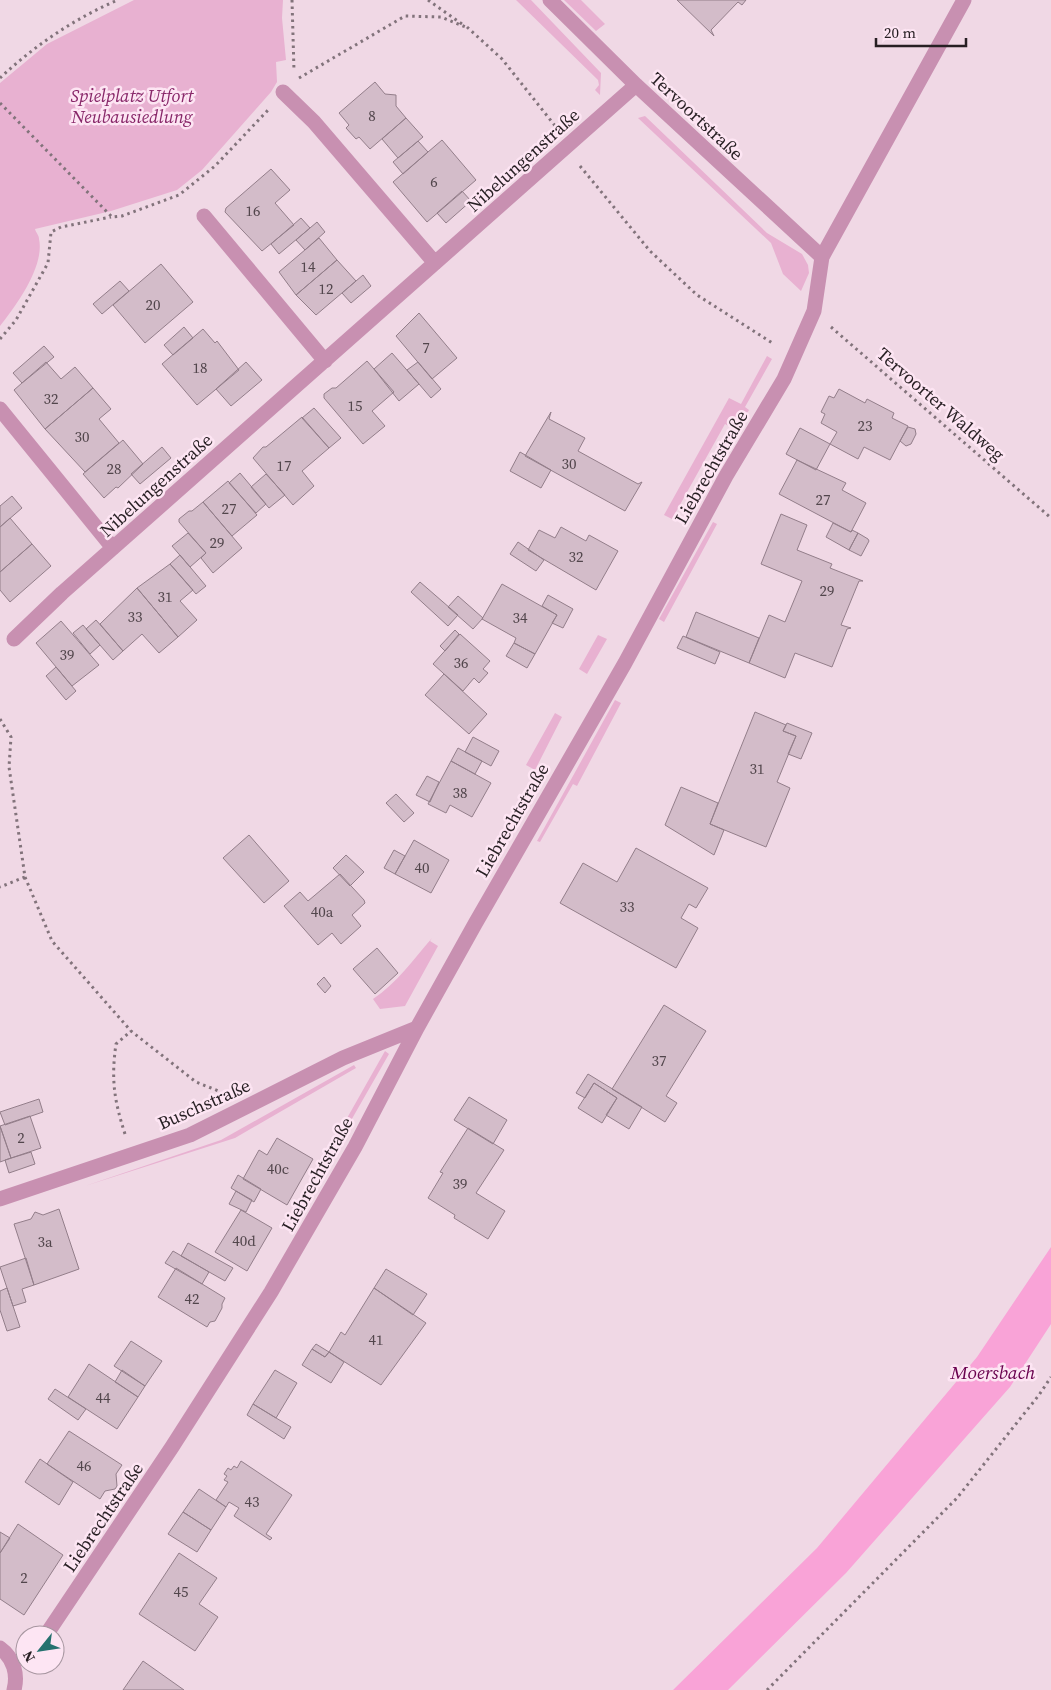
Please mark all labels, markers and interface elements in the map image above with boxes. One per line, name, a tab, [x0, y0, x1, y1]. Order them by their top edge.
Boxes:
scale bar	[876, 15, 966, 47]
text: 20 m	[884, 22, 916, 43]
street label: Tervoortstraße	[645, 66, 749, 166]
park label: Spielplatz Utfort Neubausiedlung	[70, 83, 195, 129]
street label: Nibelungenstraße	[461, 103, 585, 217]
house number: 8	[368, 105, 376, 126]
house number: 6	[430, 171, 438, 192]
house number: 16	[245, 200, 261, 221]
house number: 14	[300, 256, 316, 277]
house number: 12	[318, 278, 334, 299]
house number: 20	[145, 294, 161, 315]
house number: 7	[422, 337, 430, 358]
street label: Tervoorter Waldweg	[872, 341, 1010, 467]
house number: 18	[192, 357, 208, 378]
house number: 32	[43, 388, 59, 409]
house number: 15	[347, 395, 363, 416]
street label: Liebrechtstraße	[668, 406, 754, 528]
house number: 23	[857, 415, 873, 436]
house number: 30	[74, 426, 90, 447]
street label: Nibelungenstraße	[94, 428, 218, 542]
house number: 30	[561, 453, 577, 474]
house number: 17	[276, 455, 292, 476]
house number: 28	[106, 458, 122, 479]
house number: 27	[815, 489, 831, 510]
house number: 27	[221, 498, 237, 519]
house number: 29	[209, 532, 225, 553]
house number: 32	[568, 546, 584, 567]
house number: 29	[819, 580, 835, 601]
house number: 31	[157, 586, 173, 607]
house number: 33	[127, 606, 143, 627]
house number: 34	[512, 607, 528, 628]
house number: 39	[59, 644, 75, 665]
house number: 36	[453, 652, 469, 673]
house number: 31	[749, 758, 765, 779]
street label: Liebrechtstraße	[469, 759, 555, 881]
house number: 38	[452, 782, 468, 803]
house number: 40	[414, 857, 430, 878]
house number: 33	[619, 896, 635, 917]
house number: 40a	[311, 901, 334, 922]
house number: 37	[651, 1050, 667, 1071]
street label: Buschstraße	[154, 1072, 254, 1136]
street label: Liebrechtstraße	[275, 1112, 359, 1236]
house number: 2	[17, 1127, 25, 1148]
house number: 40c	[267, 1158, 289, 1179]
house number: 39	[452, 1173, 468, 1194]
house number: 40d	[232, 1230, 256, 1251]
house number: 3a	[37, 1231, 53, 1252]
house number: 42	[184, 1288, 200, 1309]
house number: 41	[368, 1329, 384, 1350]
water label: Moersbach	[950, 1359, 1036, 1385]
house number: 44	[95, 1387, 111, 1408]
house number: 46	[76, 1455, 92, 1476]
street label: Liebrechtstraße	[57, 1457, 149, 1577]
house number: 43	[244, 1491, 260, 1512]
house number: 2	[20, 1567, 28, 1588]
house number: 45	[173, 1581, 189, 1602]
north arrow	[15, 1625, 65, 1675]
text: N	[18, 1647, 40, 1666]

